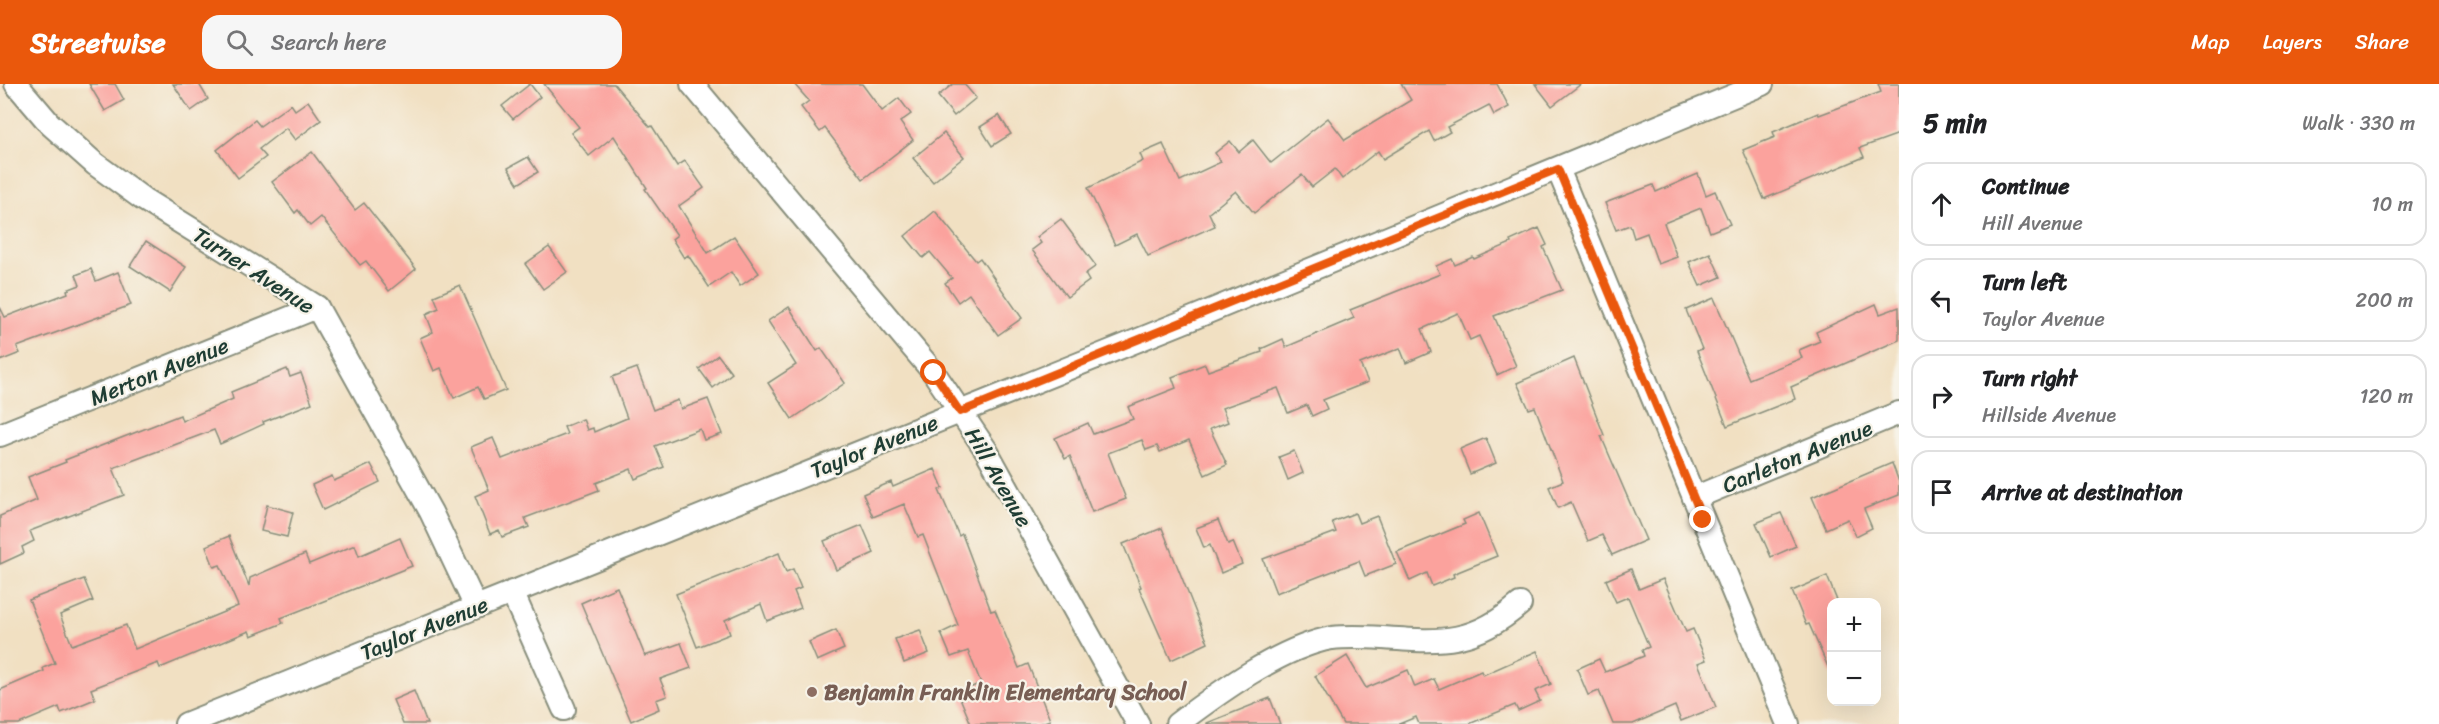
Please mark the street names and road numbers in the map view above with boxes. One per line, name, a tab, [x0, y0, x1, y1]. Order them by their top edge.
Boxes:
street label: Turner Avenue	[185, 216, 323, 325]
street label: Merton Avenue	[84, 326, 235, 417]
street label: Taylor Avenue	[804, 403, 944, 490]
street label: Carleton Avenue	[1716, 408, 1879, 504]
street label: Hill Avenue	[954, 420, 1043, 535]
street label: Taylor Avenue	[354, 585, 494, 672]

